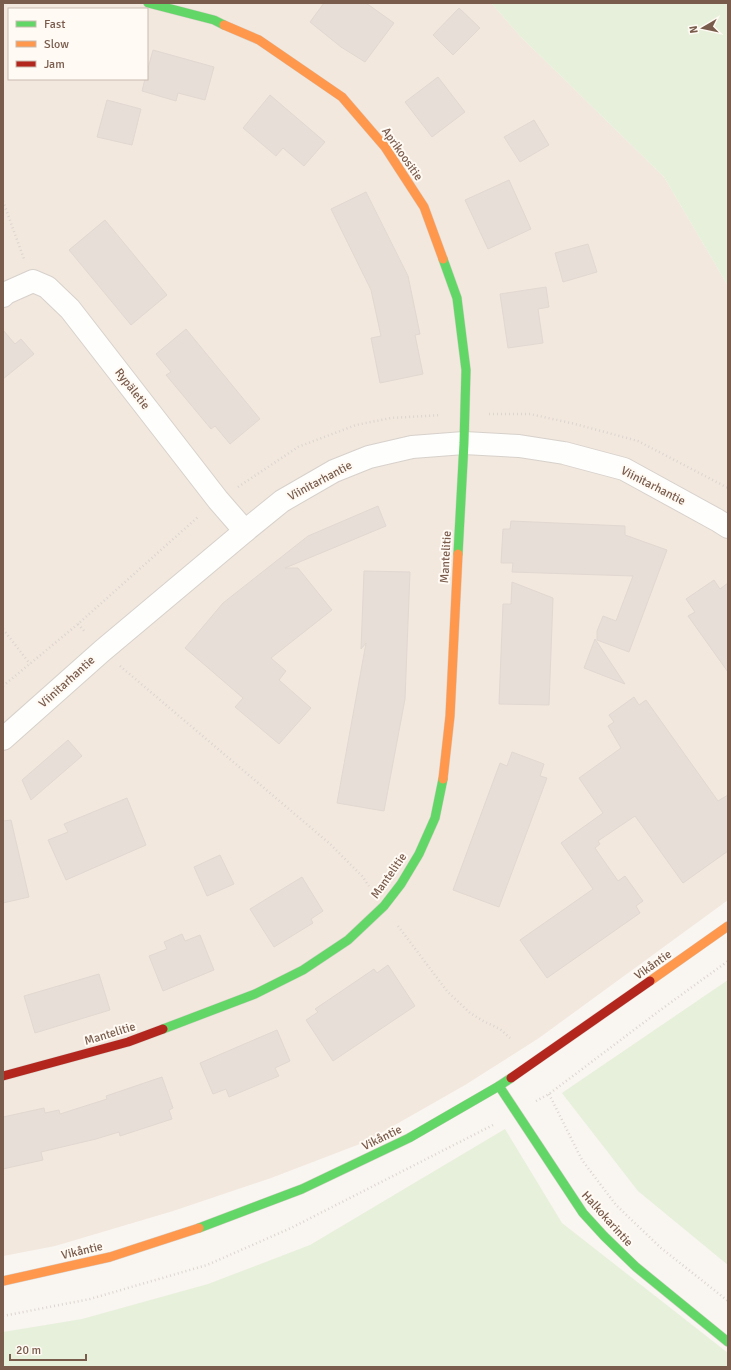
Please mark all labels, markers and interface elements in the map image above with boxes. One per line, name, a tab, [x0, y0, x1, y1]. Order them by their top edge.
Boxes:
legend	[8, 8, 148, 80]
north arrow	[683, 8, 723, 48]
text: Fast	[44, 17, 65, 32]
text: N	[687, 25, 701, 34]
text: Slow	[44, 37, 69, 52]
text: Jam	[44, 57, 65, 72]
street label: Aprikoositie	[378, 124, 426, 184]
street label: Rypäletie	[111, 365, 153, 413]
street label: Viinitarhantie	[285, 458, 355, 504]
street label: Viinitarhantie	[618, 463, 688, 509]
street label: Mantelitie	[437, 530, 455, 584]
street label: Viinitarhantie	[36, 653, 98, 711]
street label: Mantelitie	[368, 850, 410, 902]
street label: Vikåntie	[631, 947, 675, 983]
street label: Mantelitie	[83, 1019, 137, 1049]
street label: Vikåntie	[360, 1122, 404, 1154]
street label: Halkokarintie	[578, 1188, 636, 1250]
street label: Vikåntie	[60, 1239, 104, 1263]
scale bar	[10, 1336, 86, 1362]
text: 20 m	[16, 1343, 41, 1358]

